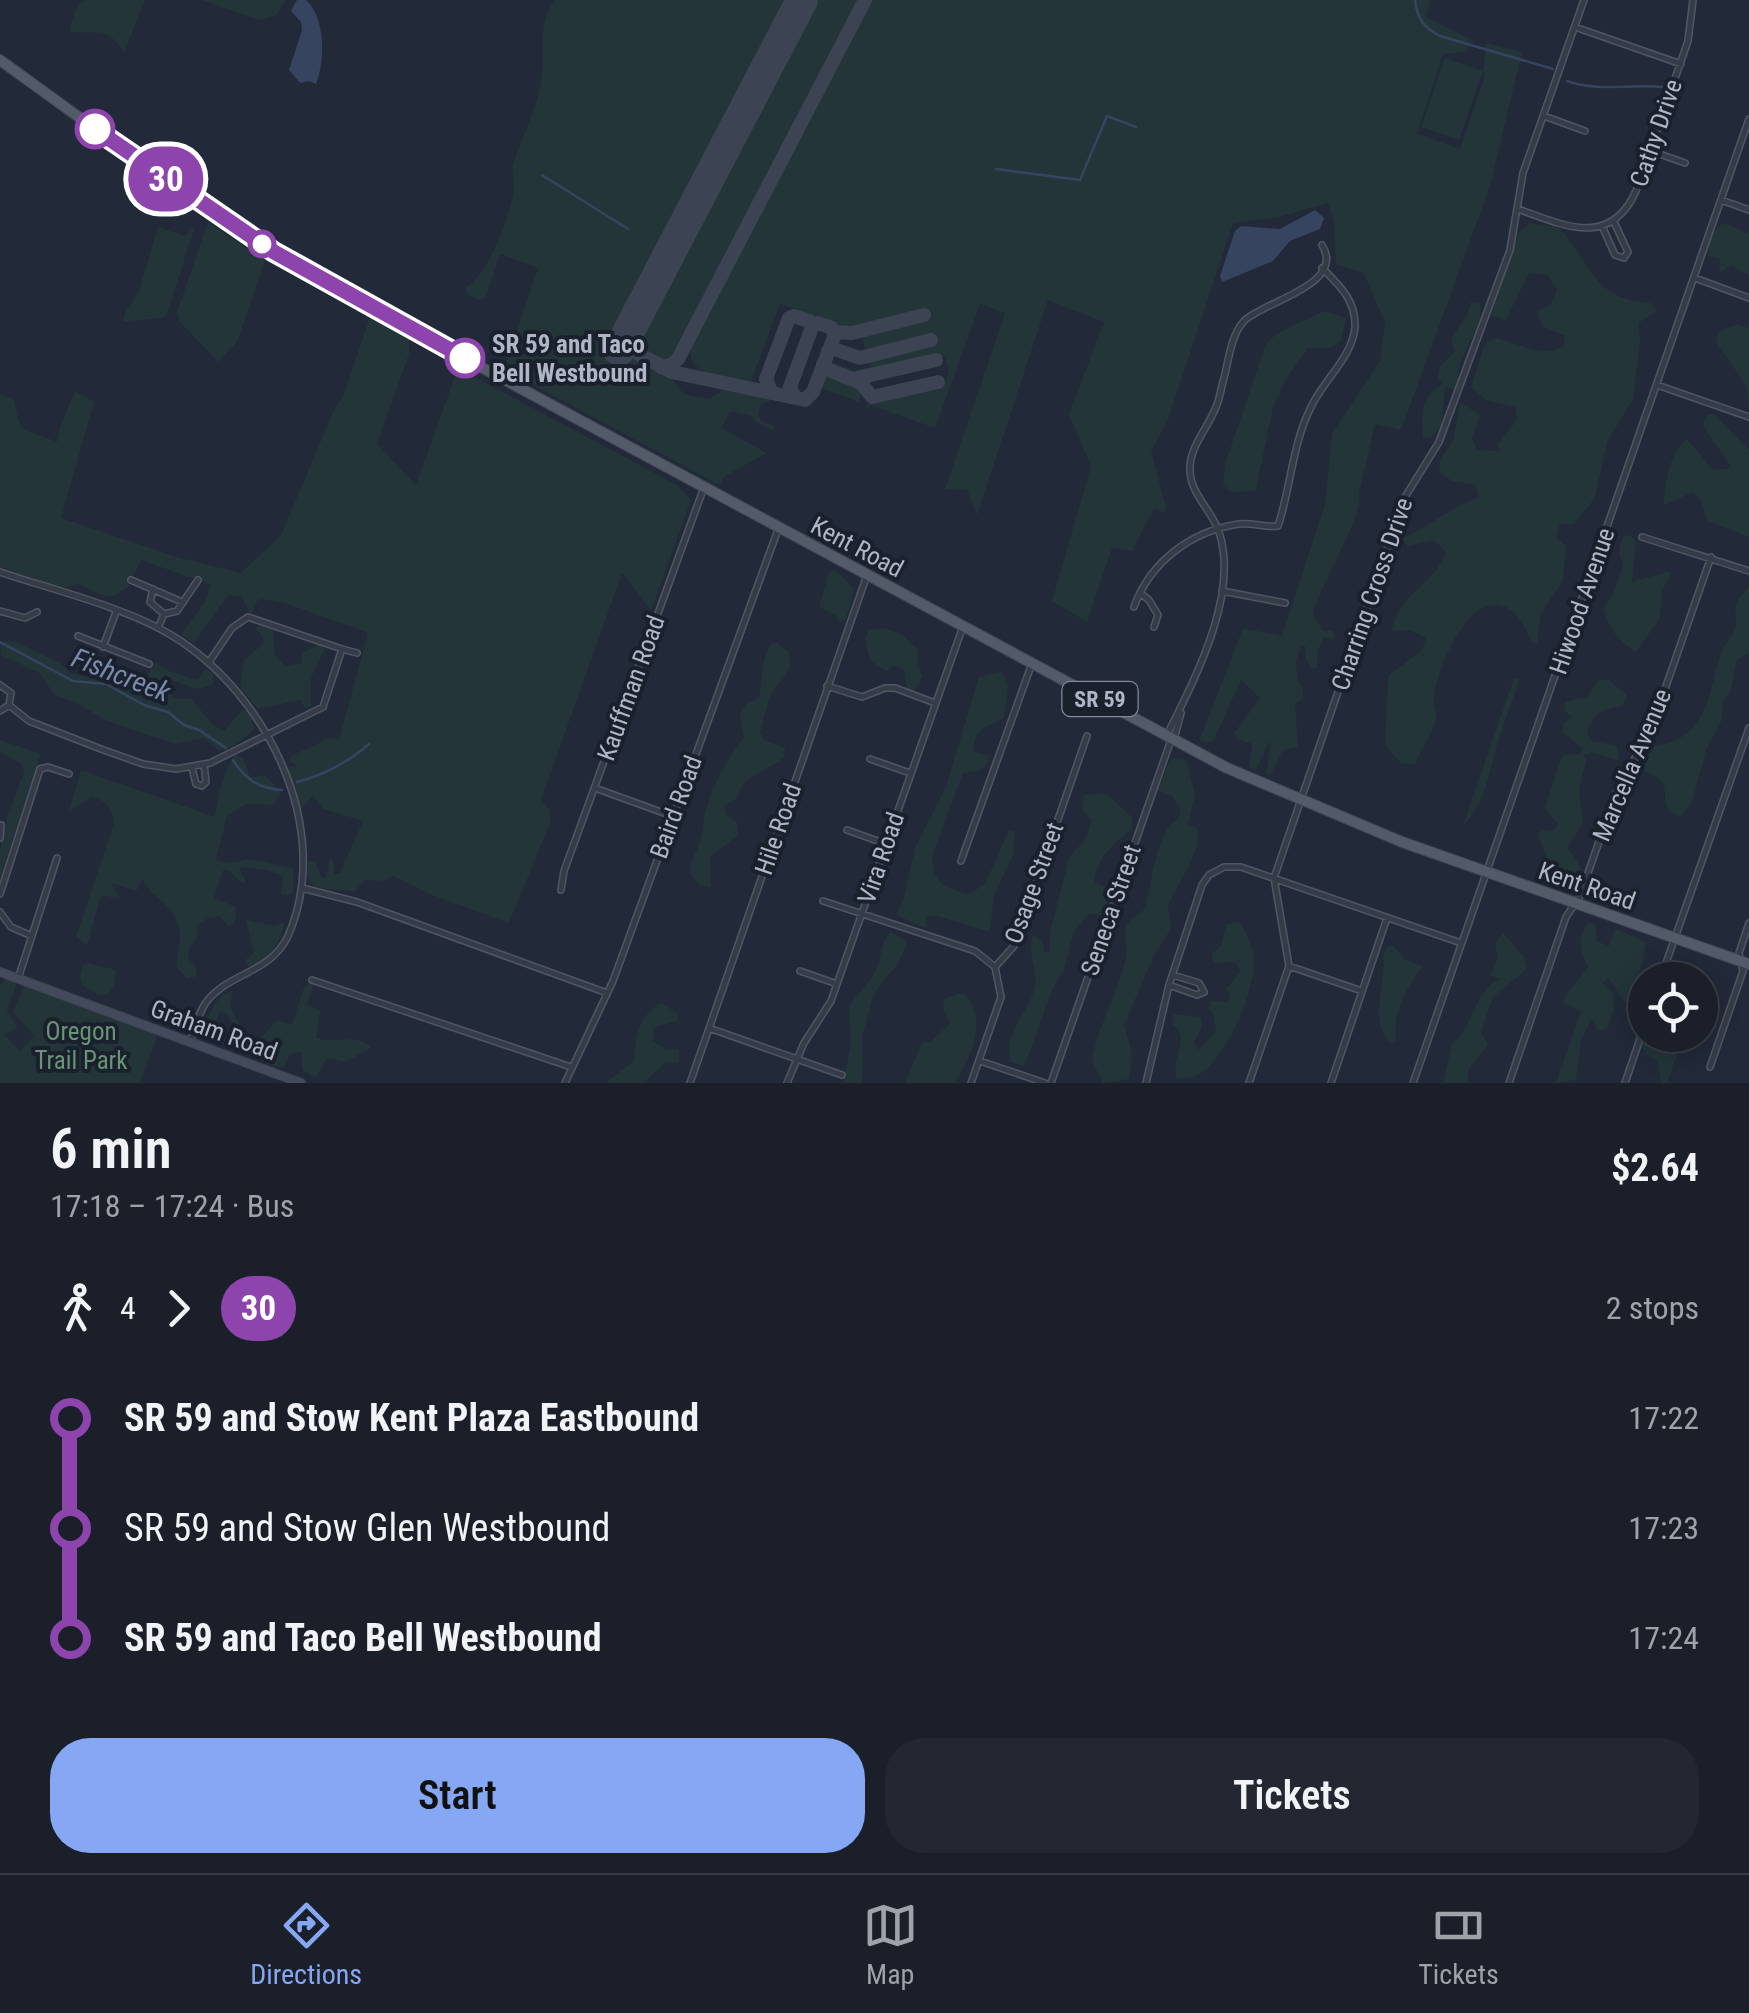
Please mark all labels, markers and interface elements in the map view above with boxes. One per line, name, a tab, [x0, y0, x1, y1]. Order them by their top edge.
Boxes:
street label: Cathy Drive	[1624, 75, 1688, 191]
unlabelled marker	[76, 110, 114, 148]
line badge: 30	[121, 146, 211, 212]
text: 30	[148, 159, 184, 200]
unlabelled marker	[249, 231, 275, 257]
place label: SR 59 and Taco Bell Westbound	[492, 330, 648, 388]
marker: SR 59 and Taco Bell Westbound	[446, 339, 484, 377]
street label: Charring Cross Drive	[1325, 494, 1419, 694]
street label: Kent Road	[806, 511, 908, 583]
street label: Hiwood Avenue	[1543, 524, 1621, 678]
street label: Kauffman Road	[591, 611, 671, 765]
water label: Fishcreek	[67, 641, 176, 709]
road number: SR 59	[1062, 682, 1138, 716]
street label: Marcella Avenue	[1587, 684, 1677, 846]
street label: Baird Road	[644, 752, 708, 862]
street label: Hile Road	[749, 780, 807, 878]
street label: Vira Road	[852, 808, 910, 908]
street label: Osage Street	[999, 818, 1069, 948]
street label: Seneca Street	[1075, 841, 1147, 979]
street label: Kent Road	[1535, 856, 1639, 916]
map controls	[1628, 962, 1718, 1052]
button: locate	[1628, 962, 1718, 1052]
street label: Graham Road	[147, 994, 281, 1066]
park label: Oregon Trail Park	[35, 1017, 128, 1075]
text: 6 min	[50, 1117, 172, 1181]
text: $2.64	[1611, 1146, 1699, 1190]
text: 17:18 – 17:24 · Bus	[50, 1187, 294, 1225]
icon: walk	[50, 1281, 105, 1336]
icon: forward	[151, 1281, 206, 1336]
text: 30	[241, 1288, 276, 1329]
text: 4	[120, 1289, 136, 1327]
text: 2 stops	[1606, 1289, 1699, 1327]
text: SR 59 and Stow Kent Plaza Eastbound	[124, 1396, 699, 1440]
text: 17:22	[1628, 1399, 1699, 1437]
text: SR 59 and Stow Glen Westbound	[124, 1506, 610, 1550]
text: 17:23	[1628, 1509, 1699, 1547]
text: SR 59 and Taco Bell Westbound	[124, 1616, 601, 1660]
text: 17:24	[1628, 1619, 1699, 1657]
button: Start	[50, 1738, 865, 1853]
button: Tickets	[885, 1738, 1699, 1853]
tab: Directions	[250, 1898, 362, 1991]
tab: Map	[863, 1898, 918, 1991]
tab: Tickets	[1418, 1898, 1499, 1991]

